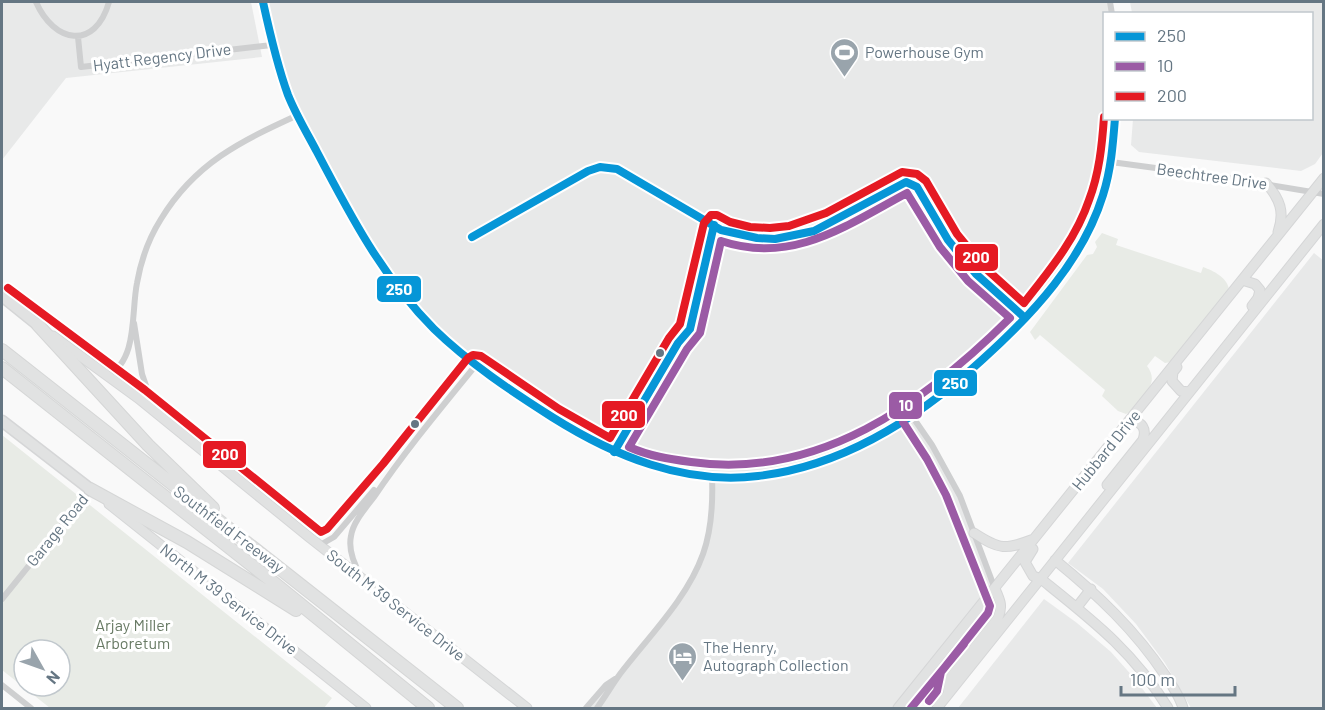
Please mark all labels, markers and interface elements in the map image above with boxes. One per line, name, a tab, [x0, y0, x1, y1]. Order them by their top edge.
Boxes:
legend	[1103, 12, 1313, 120]
text: 250	[1157, 24, 1186, 46]
sports icon: Powerhouse Gym	[828, 36, 860, 78]
street label: Hyatt Regency Drive	[92, 39, 232, 74]
place label: Powerhouse Gym	[865, 42, 984, 61]
text: 10	[1157, 54, 1173, 76]
text: 200	[1157, 84, 1187, 106]
street label: Beechtree Drive	[1156, 158, 1269, 193]
line badge: 200	[954, 243, 999, 272]
text: 200	[962, 247, 990, 266]
line badge: 250	[376, 275, 422, 303]
text: 250	[386, 279, 412, 298]
unlabelled marker	[654, 347, 666, 359]
line badge: 250	[933, 369, 978, 397]
text: 250	[942, 373, 968, 392]
line badge: 10	[888, 391, 923, 420]
text: 10	[899, 395, 913, 414]
line badge: 200	[601, 400, 646, 429]
text: 200	[610, 405, 638, 424]
street label: Hubbard Drive	[1067, 406, 1144, 494]
unlabelled marker	[409, 418, 421, 430]
line badge: 200	[202, 440, 247, 469]
text: 200	[211, 444, 239, 463]
street label: Southfield Freeway	[170, 481, 289, 577]
street label: Garage Road	[22, 490, 92, 570]
street label: North M 39 Service Drive	[157, 539, 302, 658]
street label: South M 39 Service Drive	[323, 545, 469, 664]
park label: Arjay Miller Arboretum	[95, 615, 171, 652]
place label: The Henry, Autograph Collection	[703, 637, 849, 674]
north arrow	[12, 638, 72, 698]
hotel icon: The Henry, Autograph Collection	[666, 640, 698, 682]
scale bar	[1121, 659, 1235, 697]
text: N	[43, 668, 65, 688]
text: 100 m	[1130, 668, 1175, 690]

